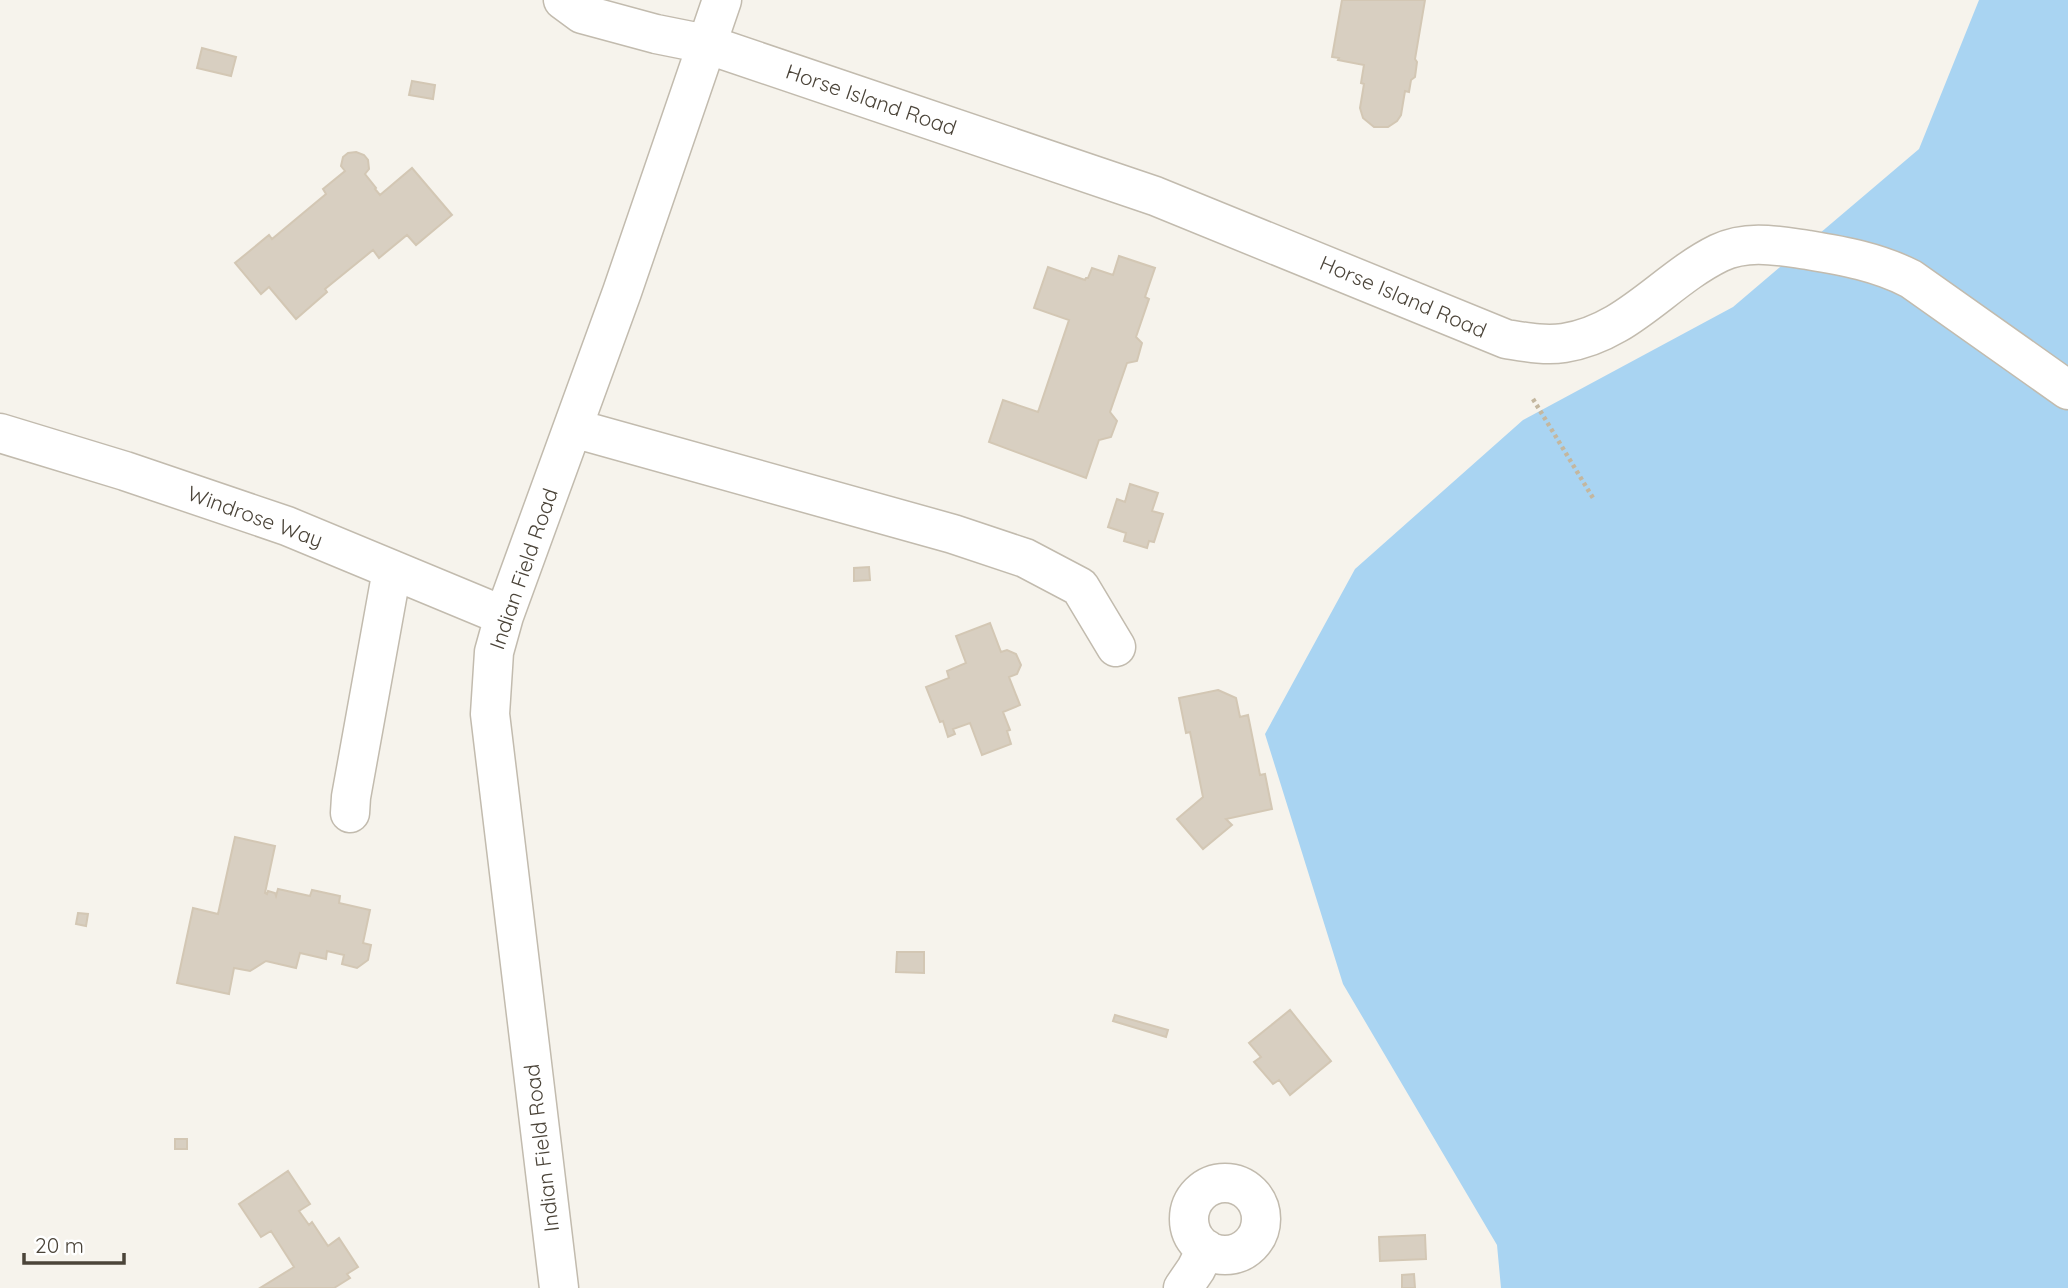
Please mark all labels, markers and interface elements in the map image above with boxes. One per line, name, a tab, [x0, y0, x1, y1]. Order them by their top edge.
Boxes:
street label: Horse Island Road	[783, 58, 960, 140]
street label: Horse Island Road	[1316, 249, 1491, 343]
street label: Windrose Way	[184, 480, 327, 553]
street label: Indian Field Road	[483, 485, 563, 653]
street label: Indian Field Road	[518, 1063, 564, 1233]
scale bar	[24, 1222, 124, 1266]
text: 20 m	[35, 1232, 84, 1258]

